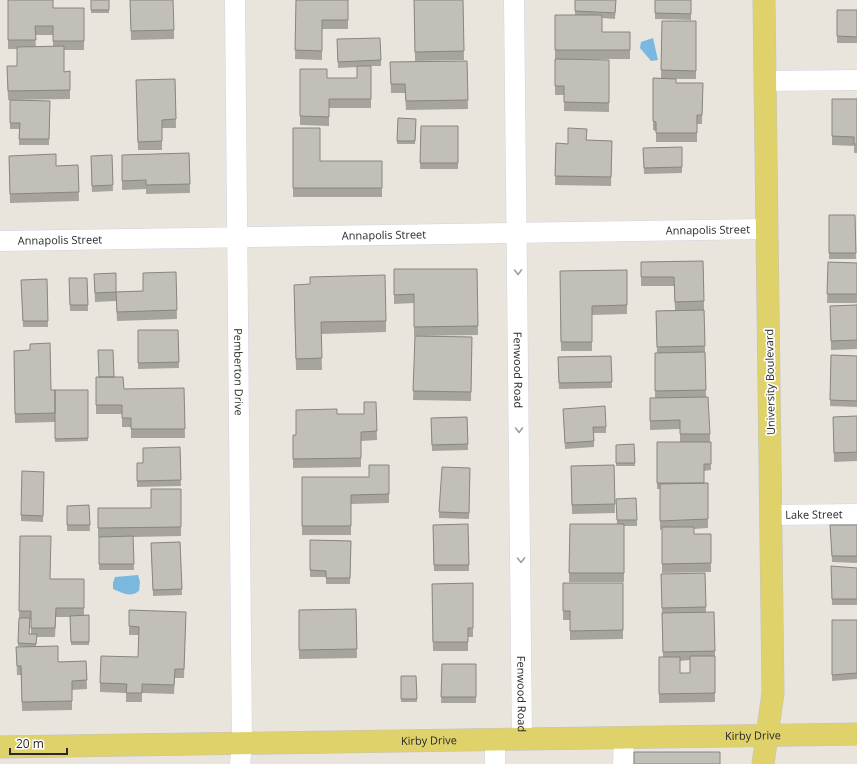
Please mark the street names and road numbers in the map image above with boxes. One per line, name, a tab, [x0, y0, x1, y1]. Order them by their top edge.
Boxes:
street label: Annapolis Street	[666, 221, 750, 238]
street label: Annapolis Street	[342, 226, 426, 243]
street label: Annapolis Street	[18, 231, 102, 248]
street label: Pemberton Drive	[231, 328, 247, 416]
street label: University Boulevard	[761, 329, 778, 435]
street label: Fenwood Road	[511, 332, 526, 408]
street label: Lake Street	[785, 506, 843, 522]
street label: Fenwood Road	[514, 656, 530, 732]
street label: Kirby Drive	[725, 727, 781, 743]
street label: Kirby Drive	[401, 732, 457, 748]

